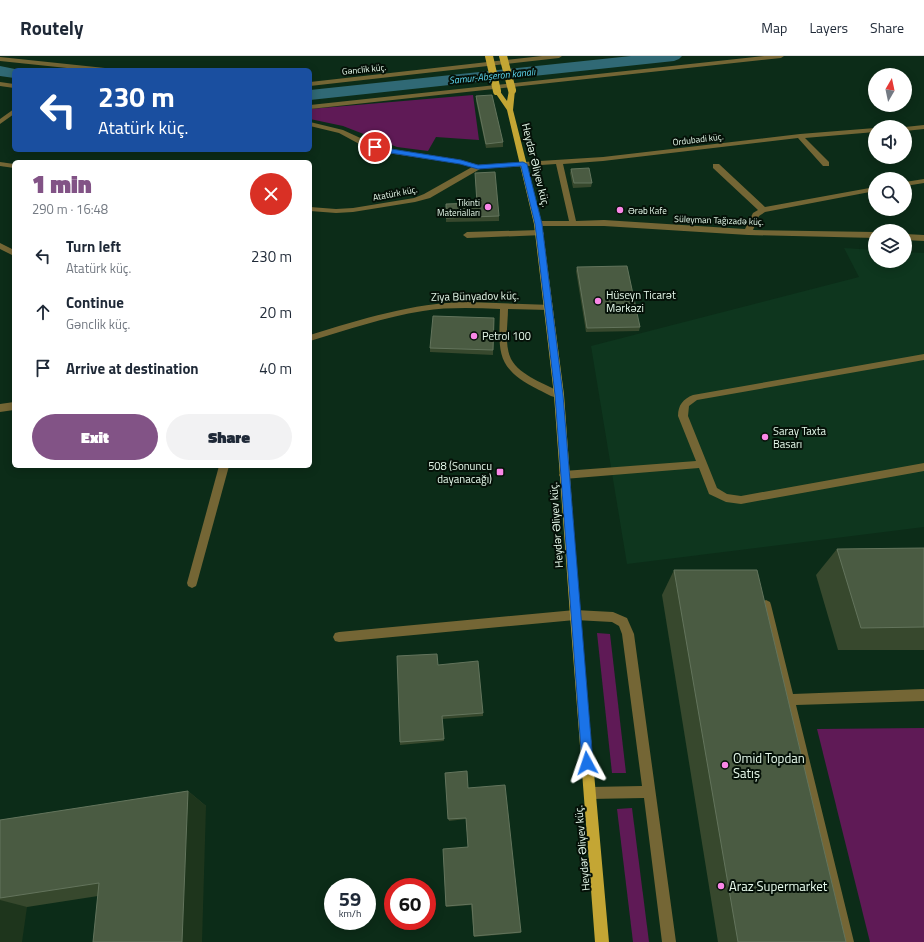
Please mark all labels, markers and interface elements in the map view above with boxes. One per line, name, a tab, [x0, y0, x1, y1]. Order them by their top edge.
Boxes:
text: Routely	[20, 13, 83, 42]
text: Map	[761, 17, 787, 38]
text: Layers	[809, 17, 848, 38]
text: Share	[870, 17, 904, 38]
street label: Gənclik küç.	[341, 60, 387, 78]
water label: Samur-Abşeron kanalı	[448, 64, 537, 88]
north arrow	[868, 68, 912, 112]
map controls	[868, 68, 912, 268]
text: 230 m	[98, 75, 175, 118]
icon: left	[32, 84, 84, 136]
text: Atatürk küç.	[98, 114, 188, 141]
button: sound	[868, 120, 912, 164]
street label: Heydər Əliyev küç.	[518, 121, 554, 209]
street label: Ordubadi küç.	[672, 129, 724, 149]
pin	[358, 130, 392, 164]
icon: arrive	[364, 136, 386, 158]
text: 1 min	[32, 166, 92, 202]
button: search	[868, 172, 912, 216]
button: close	[250, 173, 292, 215]
street label: Atatürk küç.	[372, 182, 418, 204]
place label: Tikinti Materialları	[437, 196, 480, 219]
text: 290 m · 16:48	[32, 199, 108, 219]
marker: Tikinti Materialları	[483, 202, 493, 212]
place label: Ərəb Kafe	[628, 204, 667, 217]
marker: Ərəb Kafe	[615, 205, 625, 215]
street label: Süleyman Tağızadə küç.	[674, 212, 764, 228]
button: layers	[868, 224, 912, 268]
text: Turn left	[66, 235, 121, 258]
icon: left	[32, 245, 54, 267]
text: 230 m	[251, 245, 292, 268]
text: Atatürk küç.	[66, 258, 131, 278]
street label: Ziya Bünyadov küç.	[431, 287, 519, 305]
place label: Hüseyn Ticarət Mərkəzi	[606, 287, 676, 316]
text: Continue	[66, 291, 124, 314]
marker: Hüseyn Ticarət Mərkəzi	[593, 296, 603, 306]
icon: ahead	[32, 301, 54, 323]
text: 20 m	[259, 301, 292, 324]
text: Gənclik küç.	[66, 314, 130, 334]
place label: Petrol 100	[482, 328, 531, 344]
marker: Petrol 100	[469, 331, 479, 341]
icon: arrive	[32, 357, 54, 379]
text: Arrive at destination	[66, 357, 199, 380]
text: 40 m	[259, 357, 292, 380]
button: Exit	[32, 414, 158, 460]
button: Share	[166, 414, 292, 460]
place label: Saray Taxta Basarı	[773, 423, 827, 452]
marker: Saray Taxta Basarı	[760, 432, 770, 442]
place label: 508 (Sonuncu dayanacağı)	[428, 458, 492, 487]
marker: 508 (Sonuncu dayanacağı)	[495, 467, 505, 477]
street label: Heydər Əliyev küç.	[545, 481, 567, 569]
position arrow	[566, 742, 608, 784]
place label: Omid Topdan Satış	[733, 748, 805, 783]
marker: Omid Topdan Satış	[720, 760, 730, 770]
street label: Heydər Əliyev küç.	[570, 804, 594, 892]
place label: Araz Supermarket	[729, 876, 828, 896]
speed limit sign: 60	[384, 878, 436, 930]
marker: Araz Supermarket	[716, 881, 726, 891]
text: 59	[339, 883, 361, 914]
text: km/h	[339, 906, 361, 921]

